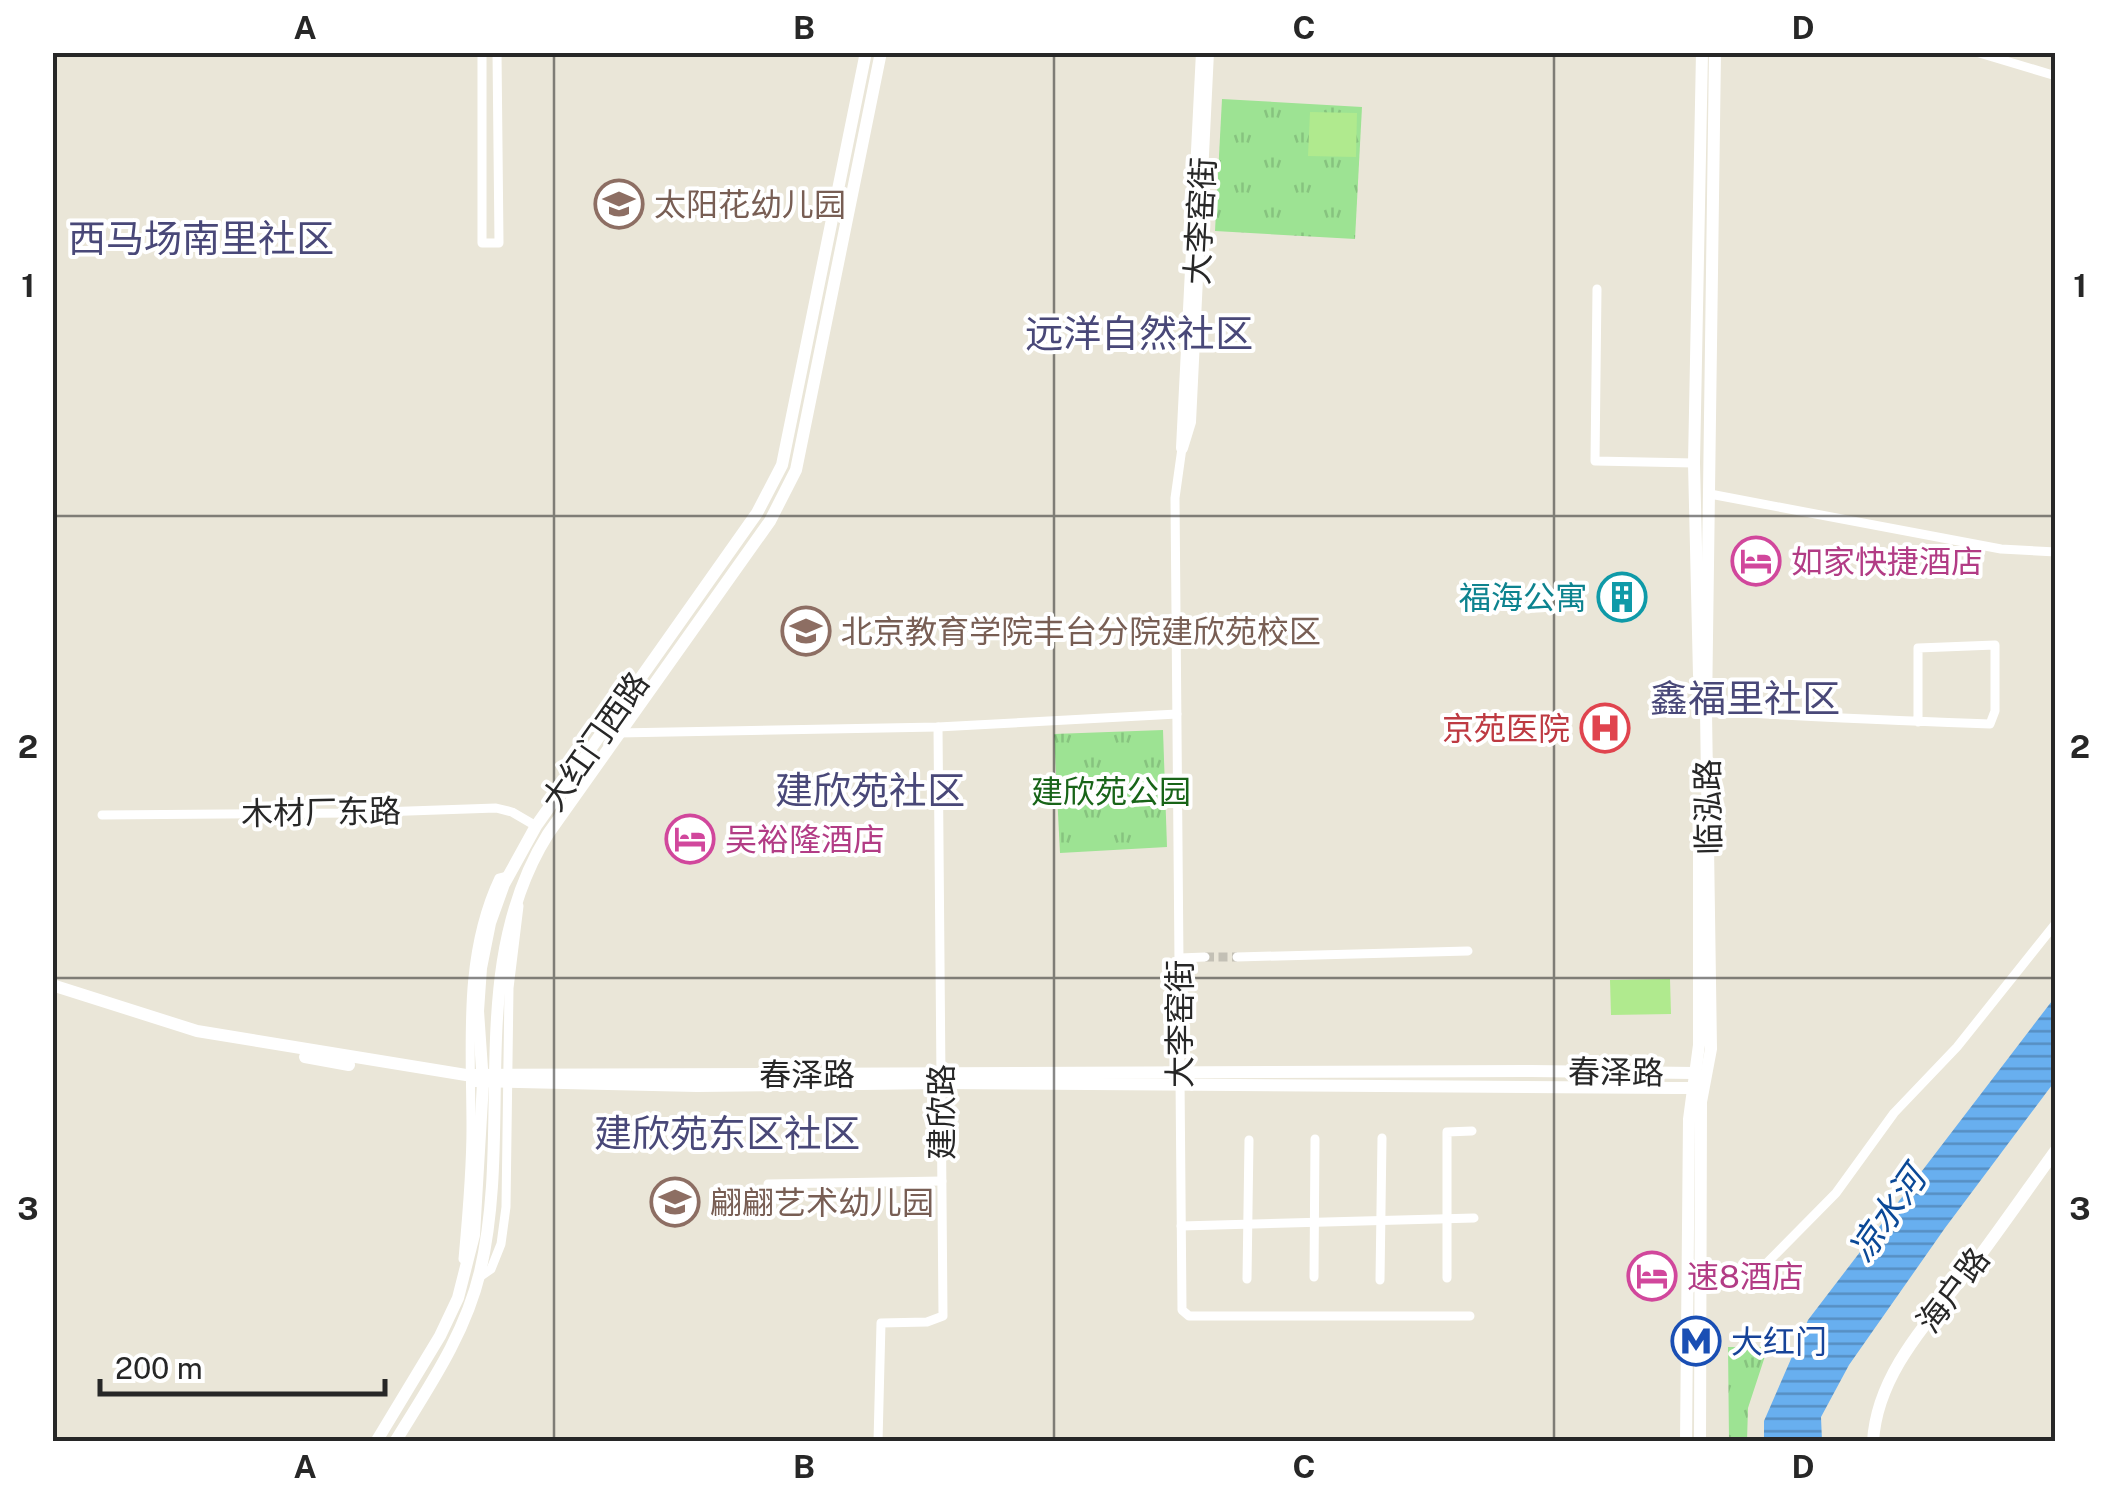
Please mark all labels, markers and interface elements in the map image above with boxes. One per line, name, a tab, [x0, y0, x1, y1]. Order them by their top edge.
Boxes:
text: A	[293, 9, 317, 46]
text: B	[793, 9, 815, 46]
text: C	[1293, 9, 1315, 46]
text: D	[1791, 9, 1815, 46]
street label: 大李窑街	[1178, 156, 1222, 286]
school or university icon: 太阳花幼儿园	[593, 178, 645, 230]
place label: 太阳花幼儿园	[654, 186, 846, 223]
district label: 西马场南里社区	[68, 216, 334, 261]
text: 1	[21, 267, 35, 304]
text: 1	[2073, 267, 2087, 304]
district label: 远洋自然社区	[1025, 311, 1253, 356]
hotel icon: 如家快捷酒店	[1730, 535, 1782, 587]
place label: 如家快捷酒店	[1791, 543, 1983, 580]
building icon: 福海公寓	[1596, 571, 1648, 623]
place label: 福海公寓	[1459, 579, 1587, 616]
school or university icon: 北京教育学院丰台分院建欣苑校区	[780, 605, 832, 657]
place label: 北京教育学院丰台分院建欣苑校区	[841, 613, 1321, 650]
street label: 大红门西路	[534, 665, 656, 817]
district label: 鑫福里社区	[1650, 676, 1840, 721]
hospital icon: 京苑医院	[1579, 702, 1631, 754]
place label: 京苑医院	[1442, 710, 1570, 747]
text: 2	[18, 728, 38, 765]
text: 2	[2070, 728, 2090, 765]
street label: 临泓路	[1689, 759, 1727, 855]
district label: 建欣苑社区	[775, 768, 965, 813]
park label: 建欣苑公园	[1031, 773, 1191, 810]
street label: 木材厂东路	[241, 792, 401, 832]
hotel icon: 吴裕隆酒店	[664, 813, 716, 865]
place label: 吴裕隆酒店	[725, 821, 885, 858]
street label: 大李窑街	[1161, 960, 1198, 1088]
street label: 春泽路	[1568, 1053, 1664, 1091]
street label: 春泽路	[759, 1056, 855, 1093]
street label: 建欣路	[923, 1064, 960, 1160]
district label: 建欣苑东区社区	[594, 1111, 860, 1156]
water label: 凉水河	[1840, 1154, 1937, 1269]
school or university icon: 翩翩艺术幼儿园	[649, 1176, 701, 1228]
place label: 翩翩艺术幼儿园	[710, 1184, 934, 1221]
text: 3	[17, 1190, 39, 1227]
text: 3	[2069, 1190, 2091, 1227]
street label: 海户路	[1909, 1241, 1997, 1339]
hotel icon: 速8酒店	[1626, 1250, 1678, 1302]
place label: 速8酒店	[1687, 1258, 1804, 1295]
metro station icon: 大红门	[1670, 1315, 1722, 1367]
place label: 大红门	[1731, 1323, 1827, 1360]
scale bar	[100, 1334, 385, 1396]
text: 200 m	[115, 1350, 203, 1386]
text: A	[293, 1448, 317, 1485]
text: B	[793, 1448, 815, 1485]
text: C	[1293, 1448, 1315, 1485]
text: D	[1791, 1448, 1815, 1485]

